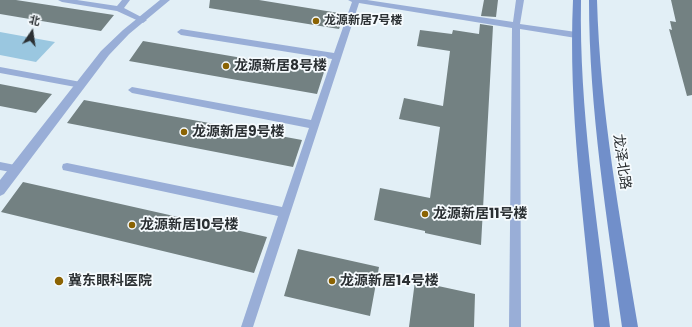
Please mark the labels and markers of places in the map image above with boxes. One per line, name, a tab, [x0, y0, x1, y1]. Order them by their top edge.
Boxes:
place label: 龙源新居7号楼	[324, 14, 402, 28]
marker: 龙源新居7号楼	[311, 16, 321, 26]
place label: 龙源新居8号楼	[234, 58, 327, 74]
marker: 龙源新居8号楼	[221, 61, 231, 71]
place label: 龙源新居9号楼	[192, 124, 285, 140]
marker: 龙源新居9号楼	[179, 127, 189, 137]
place label: 龙源新居11号楼	[433, 206, 528, 222]
marker: 龙源新居11号楼	[420, 209, 430, 219]
place label: 龙源新居10号楼	[140, 217, 238, 233]
marker: 龙源新居10号楼	[127, 220, 137, 230]
place label: 冀东眼科医院	[68, 273, 152, 289]
place label: 龙源新居14号楼	[340, 273, 439, 289]
marker: 冀东眼科医院	[53, 275, 65, 287]
marker: 龙源新居14号楼	[327, 276, 337, 286]

